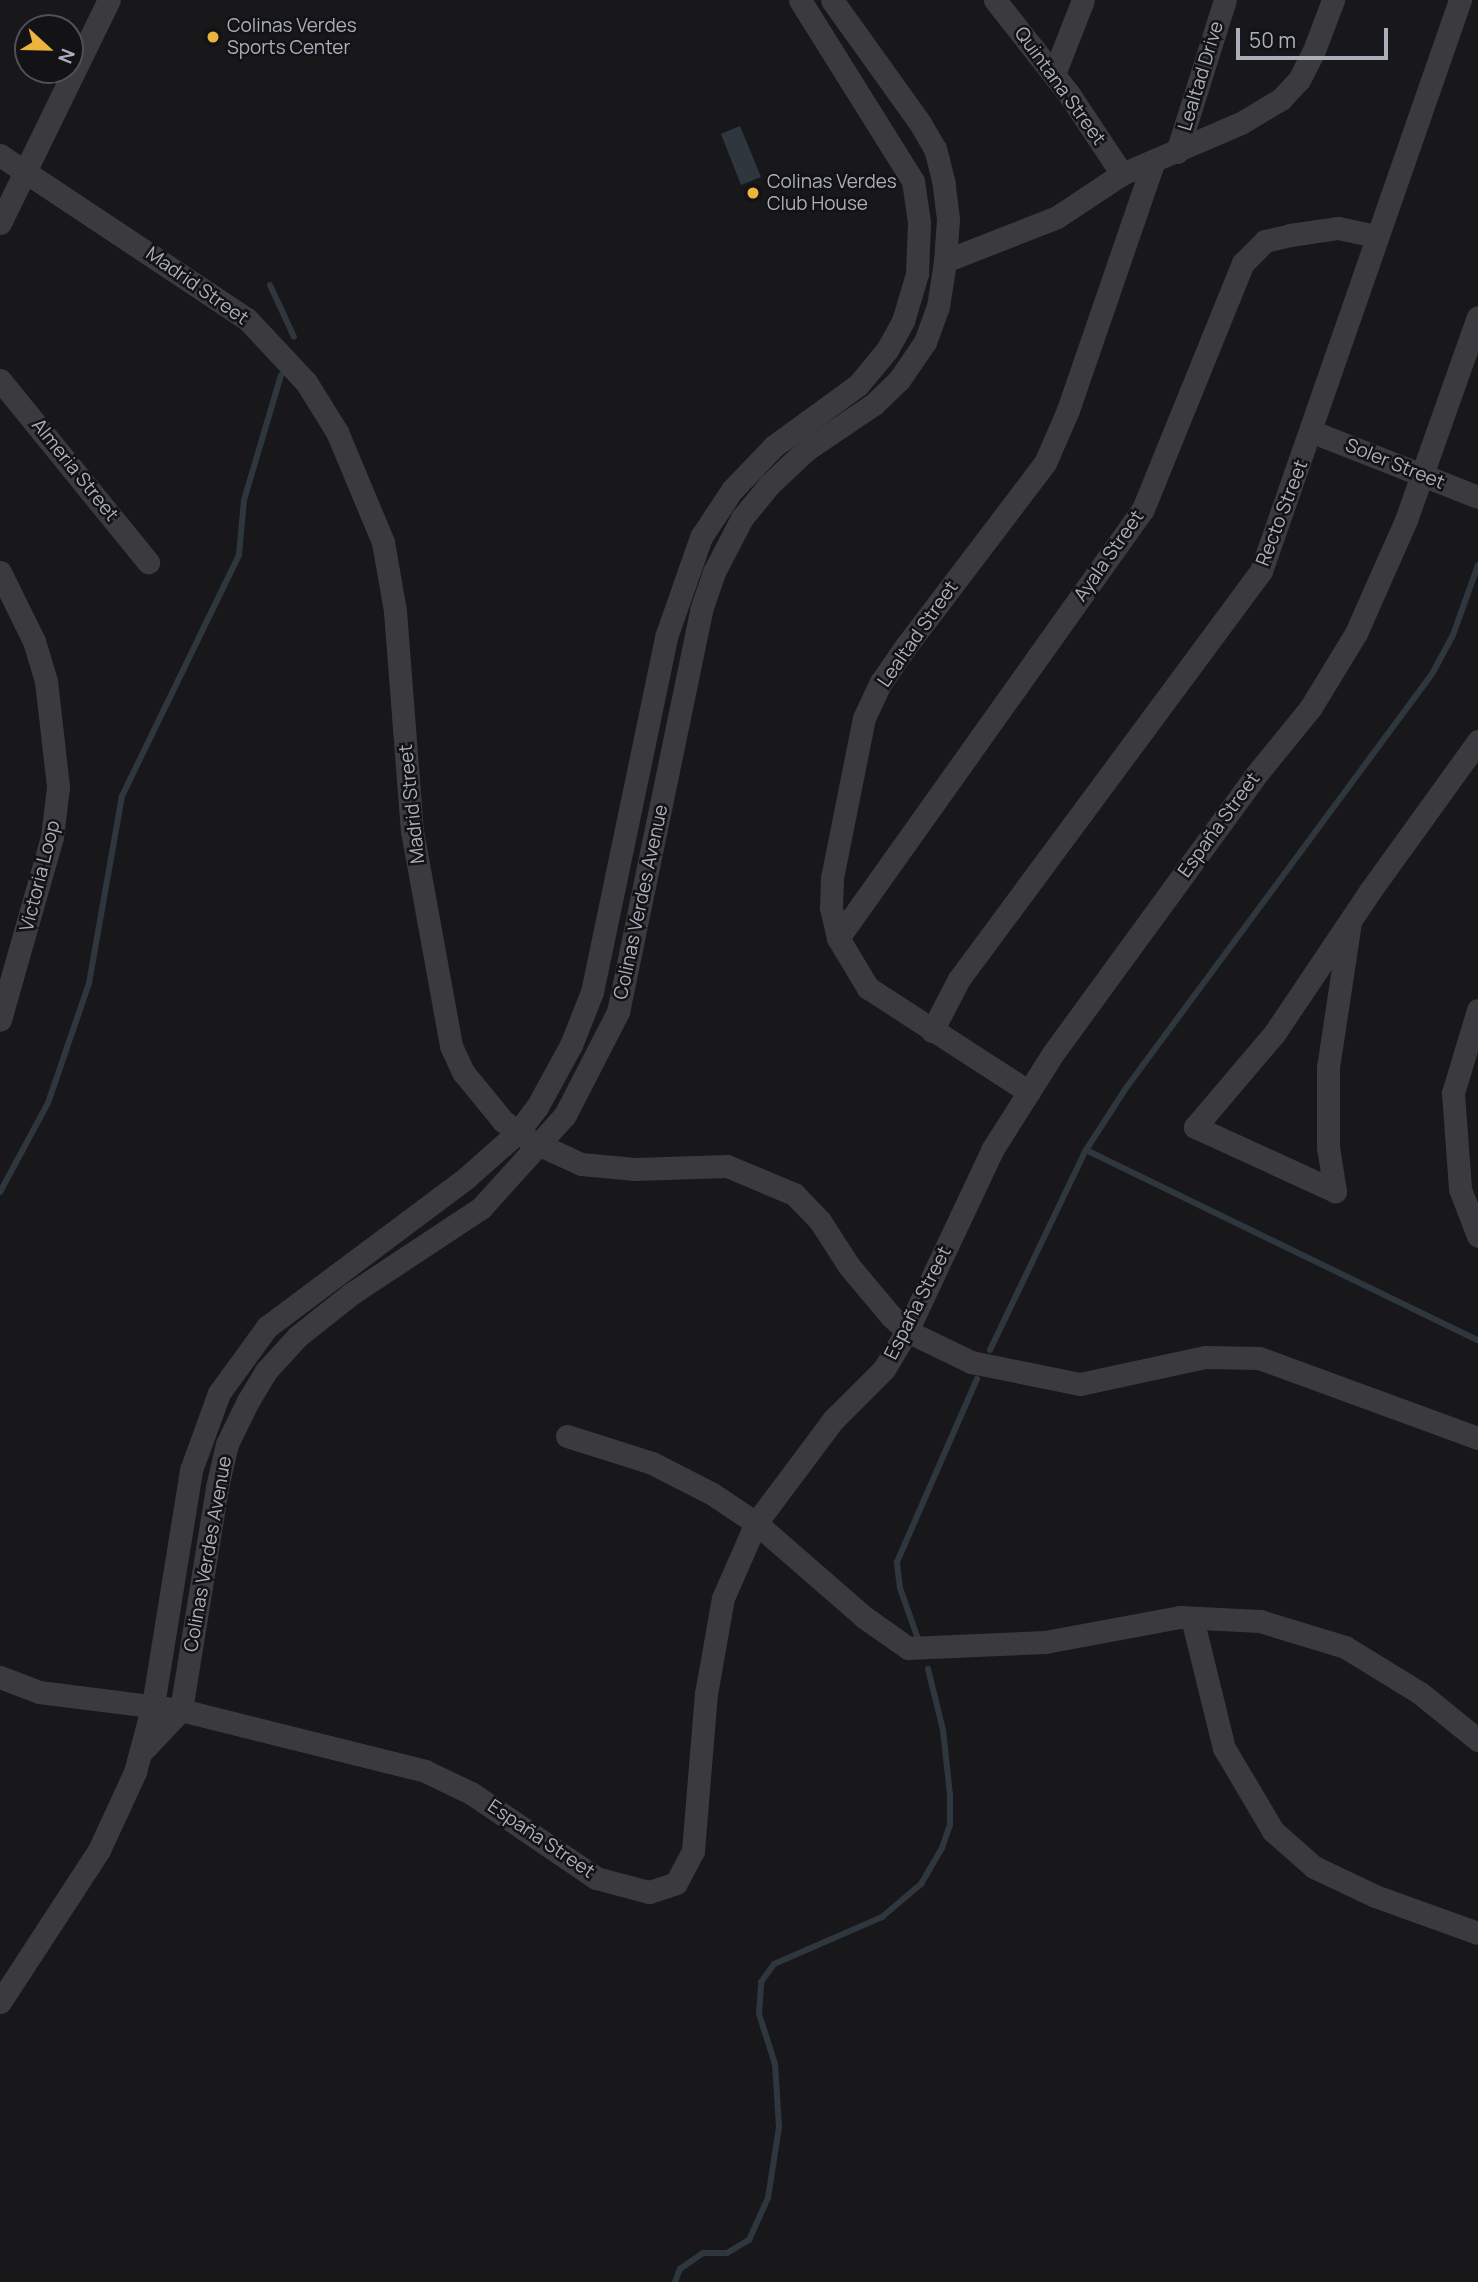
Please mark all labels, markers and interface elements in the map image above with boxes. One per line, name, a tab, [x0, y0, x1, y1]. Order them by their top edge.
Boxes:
north arrow	[14, 14, 84, 84]
scale bar	[1240, 14, 1392, 58]
place label: Colinas Verdes Sports Center	[227, 15, 357, 59]
street label: Lealtad Drive	[1174, 19, 1228, 133]
street label: Quintana Street	[1010, 23, 1110, 149]
text: 50 m	[1249, 26, 1296, 54]
marker: Colinas Verdes Sports Center	[205, 29, 221, 45]
text: N	[52, 45, 81, 67]
place label: Colinas Verdes Club House	[767, 171, 897, 215]
marker: Colinas Verdes Club House	[745, 185, 761, 201]
street label: Madrid Street	[141, 242, 253, 330]
street label: Almeria Street	[27, 414, 123, 526]
street label: Soler Street	[1342, 434, 1448, 494]
street label: Recto Street	[1251, 457, 1313, 569]
street label: Ayala Street	[1069, 506, 1149, 606]
street label: Lealtad Street	[873, 576, 963, 692]
street label: Madrid Street	[394, 743, 430, 865]
street label: España Street	[1173, 768, 1265, 882]
street label: Colinas Verdes Avenue	[609, 803, 673, 1001]
street label: Victoria Loop	[15, 818, 65, 934]
street label: España Street	[880, 1243, 956, 1363]
street label: Colinas Verdes Avenue	[180, 1454, 236, 1654]
street label: España Street	[483, 1795, 599, 1883]

